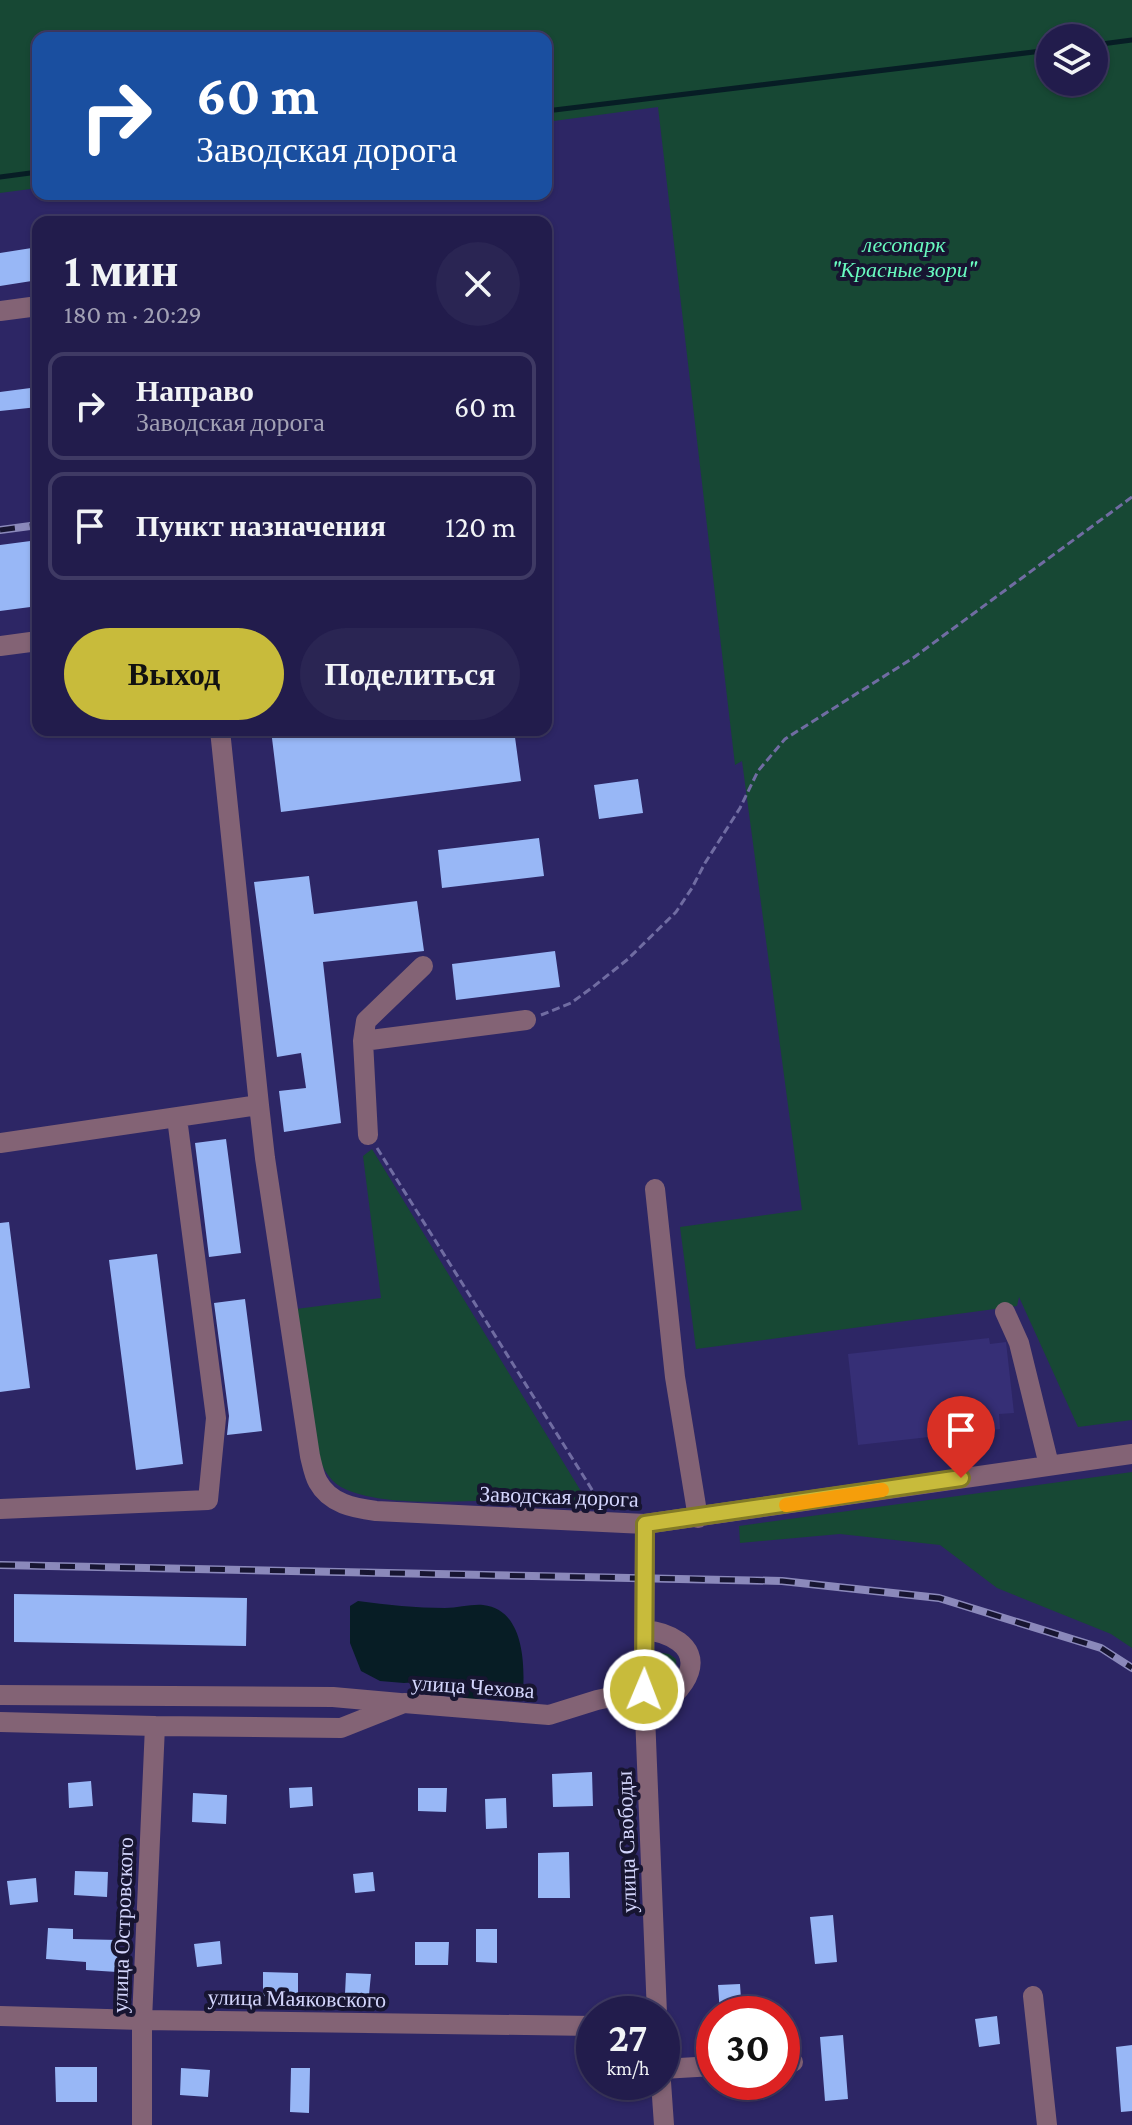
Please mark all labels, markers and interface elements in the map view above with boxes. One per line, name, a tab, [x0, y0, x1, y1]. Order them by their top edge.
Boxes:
map controls	[1036, 24, 1108, 96]
button: layers	[1036, 24, 1108, 96]
icon: right	[64, 64, 168, 168]
text: 60 m	[196, 64, 319, 126]
text: Заводская дорога	[196, 130, 457, 170]
park label: лесопарк "Красные зори"	[831, 232, 978, 282]
button: close	[436, 242, 520, 326]
text: 1 мин	[64, 243, 178, 296]
text: 180 m · 20:29	[64, 300, 202, 329]
text: Направо	[136, 374, 254, 407]
icon: right	[68, 384, 112, 428]
text: 60 m	[454, 390, 516, 423]
text: Заводская дорога	[136, 408, 325, 437]
icon: arrive	[68, 504, 112, 548]
text: Пункт назначения	[136, 509, 386, 542]
text: 120 m	[445, 510, 516, 543]
button: Выход	[64, 628, 284, 720]
button: Поделиться	[300, 628, 520, 720]
pin	[927, 1396, 995, 1478]
icon: arrive	[939, 1408, 983, 1452]
street label: Заводская дорога	[479, 1481, 639, 1512]
position arrow	[602, 1648, 686, 1732]
street label: улица Чехова	[411, 1670, 536, 1703]
street label: улица Свободы	[612, 1770, 641, 1913]
street label: улица Островского	[107, 1837, 138, 2013]
street label: улица Маяковского	[208, 1984, 386, 2013]
speed limit sign: 30	[696, 1996, 800, 2100]
text: 27	[609, 2015, 647, 2060]
text: km/h	[606, 2057, 650, 2079]

